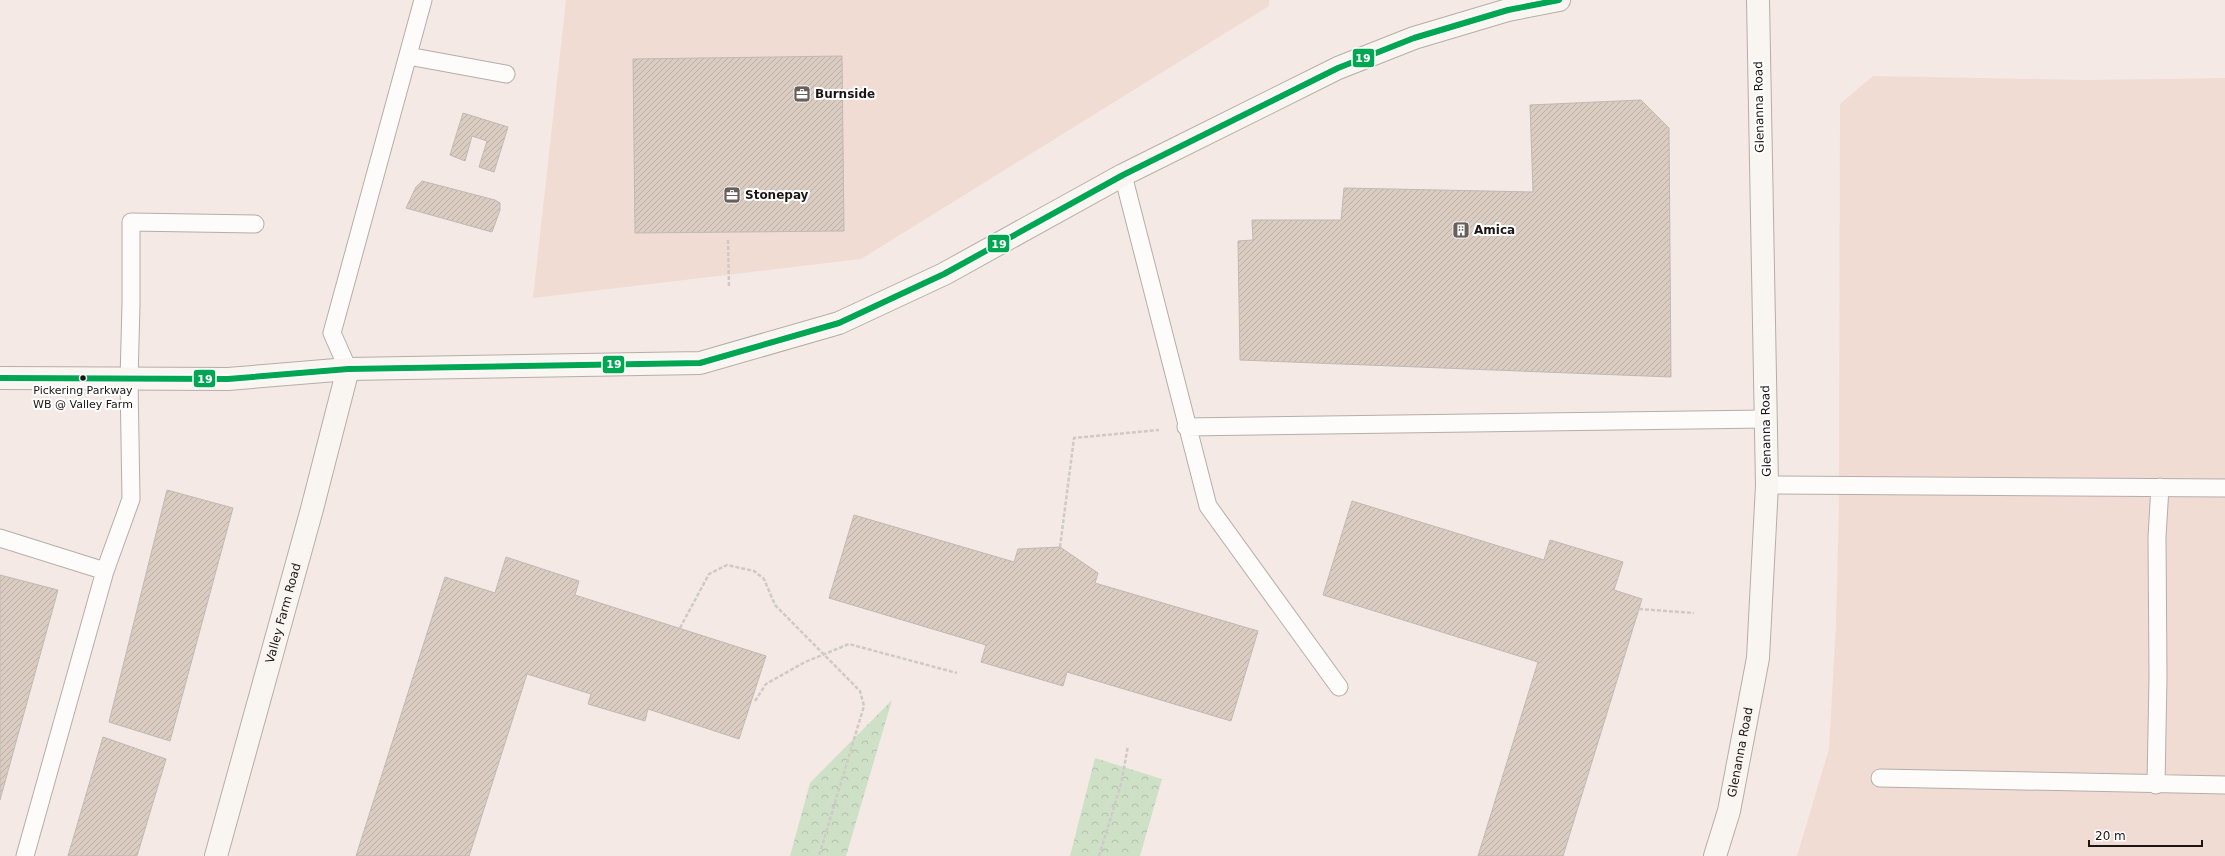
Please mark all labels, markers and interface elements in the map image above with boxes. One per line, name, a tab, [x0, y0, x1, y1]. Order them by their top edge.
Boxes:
line badge: 19	[1352, 48, 1375, 68]
text: 19	[1355, 52, 1371, 65]
street label: Glenanna Road	[1751, 61, 1767, 153]
office icon: Burnside	[792, 84, 812, 104]
place label: Burnside	[815, 87, 875, 101]
office icon: Stonepay	[722, 185, 742, 205]
place label: Stonepay	[745, 188, 809, 202]
building icon: Amica	[1451, 220, 1471, 240]
place label: Amica	[1474, 223, 1515, 237]
line badge: 19	[987, 234, 1010, 253]
text: 19	[991, 238, 1007, 251]
line badge: 19	[602, 355, 625, 374]
text: 19	[606, 358, 622, 371]
line badge: 19	[193, 369, 216, 388]
marker: Pickering Parkway WB @ Valley Farm	[78, 373, 88, 383]
text: 19	[197, 373, 213, 386]
place label: Pickering Parkway WB @ Valley Farm	[33, 384, 133, 411]
street label: Glenanna Road	[1758, 385, 1774, 477]
street label: Valley Farm Road	[263, 562, 304, 665]
street label: Glenanna Road	[1725, 706, 1756, 798]
scale bar	[2089, 822, 2202, 848]
text: 20 m	[2095, 829, 2126, 843]

